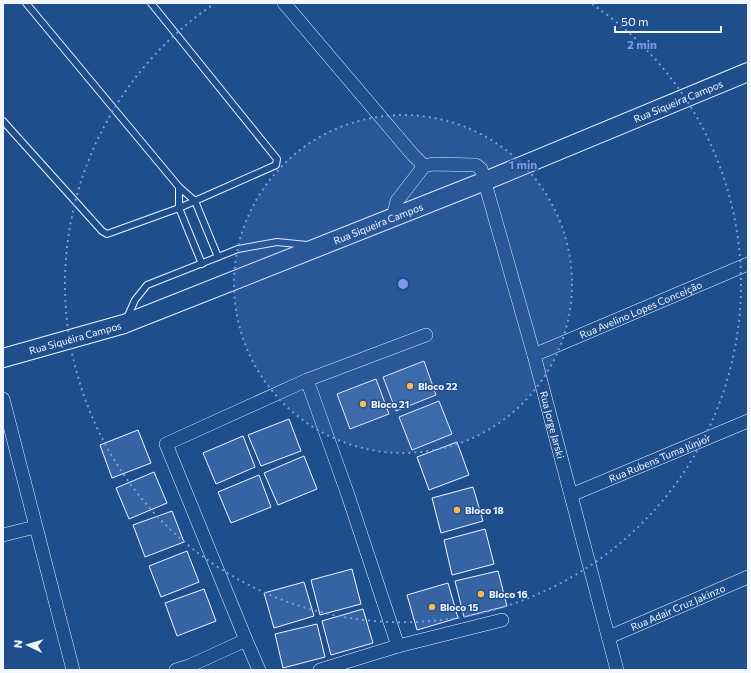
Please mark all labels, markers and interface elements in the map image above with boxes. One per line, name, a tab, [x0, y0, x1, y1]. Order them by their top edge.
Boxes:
scale bar	[615, 8, 721, 34]
text: 50 m	[621, 14, 649, 28]
text: 2 min	[627, 37, 657, 51]
street label: Rua Siqueira Campos	[632, 77, 725, 125]
text: 1 min	[509, 157, 537, 171]
street label: Rua Siqueira Campos	[332, 200, 425, 246]
centre of rings	[396, 277, 410, 291]
street label: Rua Avelino Lopes Conceição	[578, 278, 704, 341]
street label: Rua Siqueira Campos	[28, 319, 123, 356]
place label: Bloco 22	[418, 380, 458, 392]
marker: Bloco 22	[405, 381, 415, 391]
street label: Rua Jorge Jarski	[538, 390, 567, 460]
place label: Bloco 21	[371, 398, 409, 410]
marker: Bloco 21	[358, 399, 368, 409]
street label: Rua Rubens Tuma Júnior	[607, 431, 712, 485]
place label: Bloco 18	[465, 504, 504, 516]
marker: Bloco 18	[452, 505, 462, 515]
street label: Rua Adair Cruz Jakinzo	[629, 582, 727, 633]
place label: Bloco 16	[489, 588, 528, 600]
marker: Bloco 16	[476, 589, 486, 599]
place label: Bloco 15	[440, 601, 479, 613]
marker: Bloco 15	[427, 602, 437, 612]
north arrow	[8, 625, 48, 665]
text: N	[11, 639, 24, 649]

